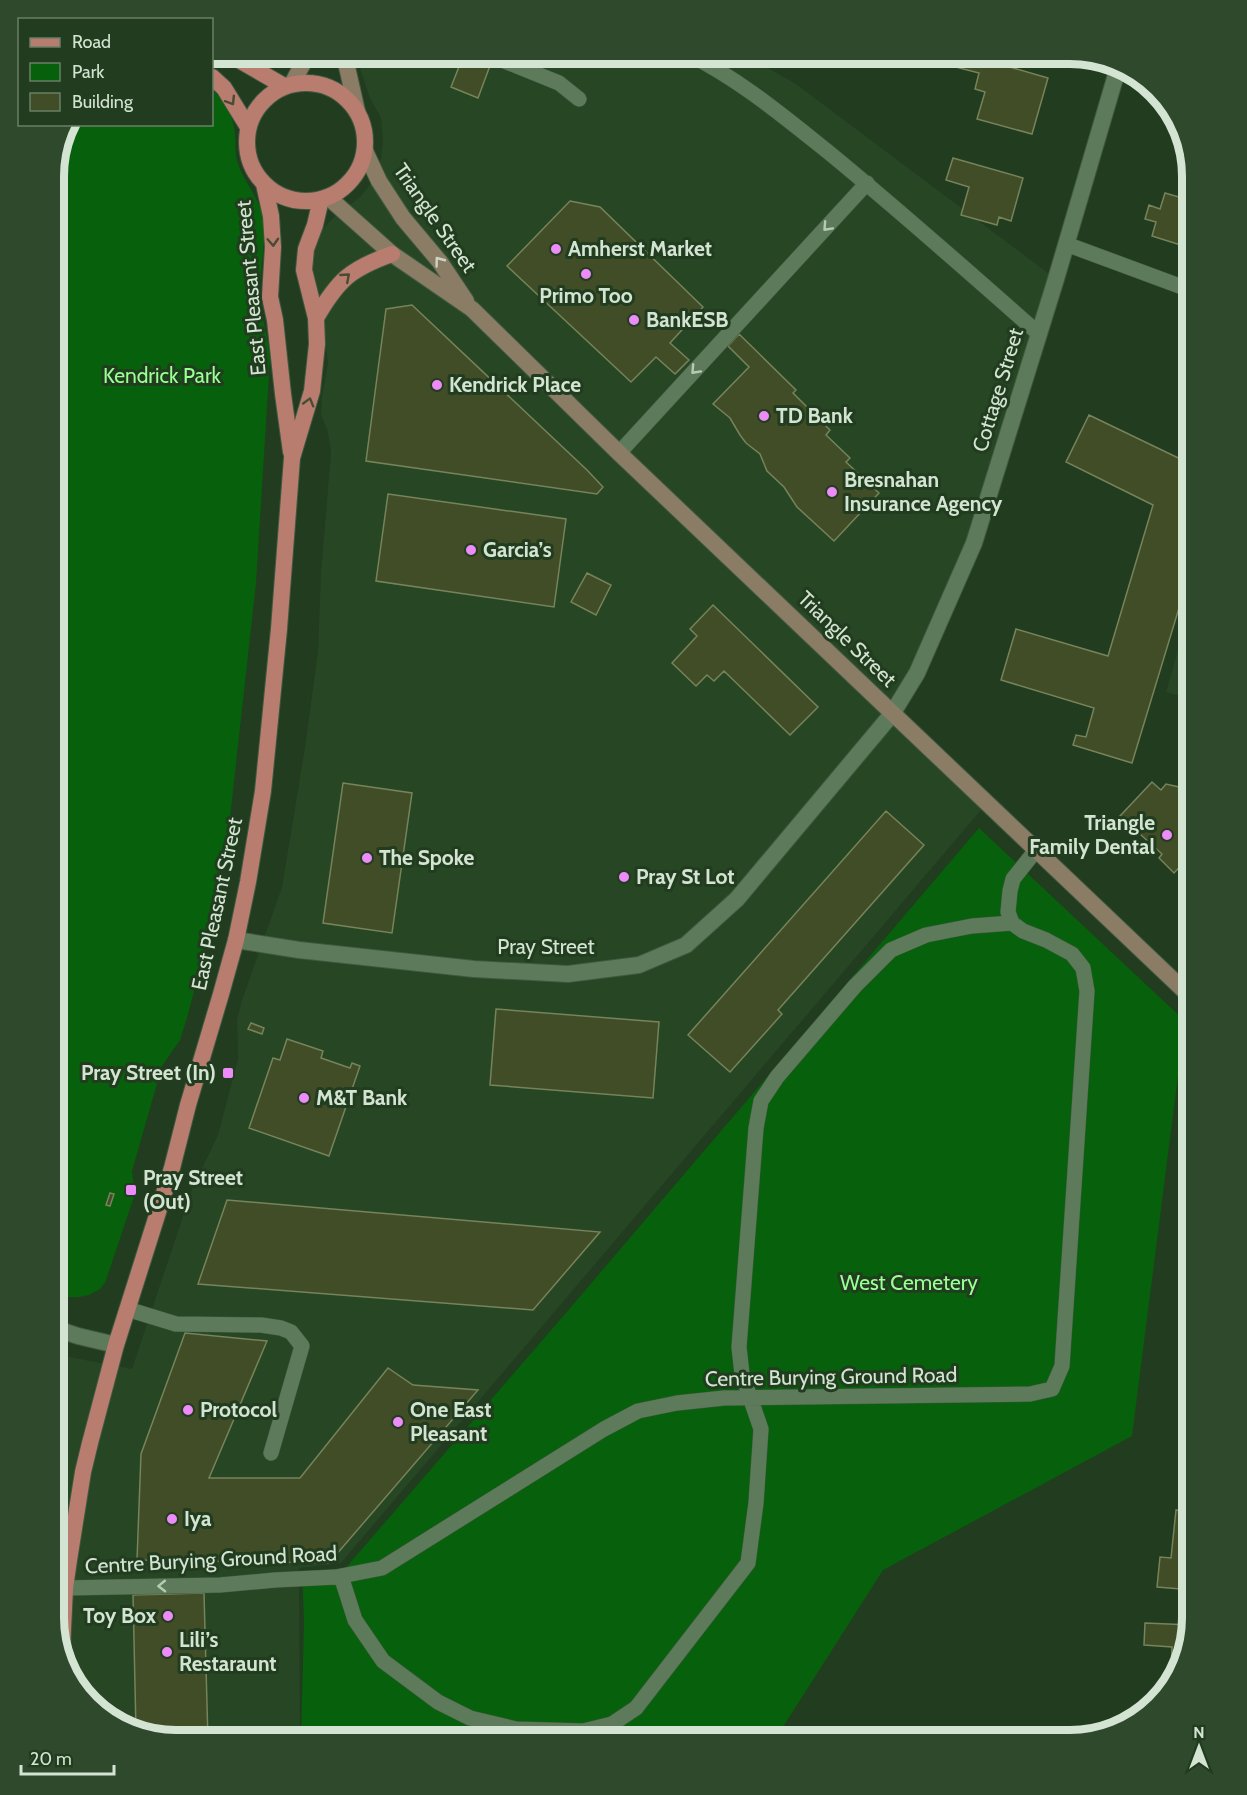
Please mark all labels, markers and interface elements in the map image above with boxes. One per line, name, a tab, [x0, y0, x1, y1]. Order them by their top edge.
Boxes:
legend	[18, 18, 213, 126]
text: Road	[72, 31, 111, 53]
text: Park	[72, 61, 105, 83]
text: Building	[72, 91, 134, 113]
one-way arrow	[224, 95, 236, 105]
street label: Triangle Street	[389, 159, 482, 277]
street label: East Pleasant Street	[230, 199, 271, 377]
one-way arrow	[823, 220, 834, 230]
place label: Amherst Market	[568, 236, 712, 261]
one-way arrow	[266, 237, 279, 246]
marker: Amherst Market	[549, 242, 563, 256]
one-way arrow	[435, 257, 446, 268]
marker: Primo Too	[579, 267, 593, 281]
one-way arrow	[339, 273, 350, 284]
place label: Primo Too	[539, 283, 633, 308]
place label: BankESB	[646, 307, 729, 332]
marker: BankESB	[627, 313, 641, 327]
street label: Cottage Street	[967, 325, 1028, 455]
park label: Kendrick Park	[103, 363, 222, 388]
one-way arrow	[691, 363, 702, 374]
place label: Kendrick Place	[449, 372, 581, 397]
marker: Kendrick Place	[430, 378, 444, 392]
one-way arrow	[302, 397, 314, 408]
place label: TD Bank	[776, 403, 854, 428]
marker: TD Bank	[757, 409, 771, 423]
place label: Bresnahan Insurance Agency	[844, 467, 1003, 516]
marker: Bresnahan Insurance Agency	[825, 485, 839, 499]
place label: Garcia’s	[483, 537, 552, 562]
marker: Garcia’s	[464, 543, 478, 557]
street label: Triangle Street	[793, 586, 902, 692]
place label: Triangle Family Dental	[1029, 810, 1155, 859]
street label: East Pleasant Street	[186, 815, 247, 993]
marker: Triangle Family Dental	[1160, 828, 1174, 842]
place label: The Spoke	[379, 845, 474, 870]
marker: The Spoke	[360, 851, 374, 865]
place label: Pray St Lot	[636, 864, 735, 889]
marker: Pray St Lot	[617, 870, 631, 884]
street label: Pray Street	[497, 934, 595, 959]
place label: Pray Street (In)	[81, 1060, 216, 1085]
marker: Pray Street (In)	[221, 1066, 235, 1080]
place label: M&T Bank	[316, 1085, 408, 1110]
marker: M&T Bank	[297, 1091, 311, 1105]
place label: Pray Street (Out)	[143, 1165, 243, 1214]
marker: Pray Street (Out)	[124, 1183, 138, 1197]
park label: West Cemetery	[840, 1270, 978, 1295]
street label: Centre Burying Ground Road	[705, 1362, 957, 1391]
place label: Protocol	[200, 1397, 278, 1422]
place label: One East Pleasant	[410, 1397, 491, 1446]
marker: Protocol	[181, 1403, 195, 1417]
marker: One East Pleasant	[391, 1415, 405, 1429]
place label: Iya	[184, 1506, 212, 1531]
marker: Iya	[165, 1512, 179, 1526]
street label: Centre Burying Ground Road	[84, 1540, 338, 1579]
one-way arrow	[157, 1580, 166, 1593]
place label: Toy Box	[83, 1603, 157, 1628]
marker: Toy Box	[161, 1609, 175, 1623]
place label: Lili’s Restaraunt	[179, 1627, 277, 1676]
marker: Lili’s Restaraunt	[160, 1645, 174, 1659]
north arrow	[1169, 1717, 1229, 1777]
text: N	[1193, 1723, 1205, 1742]
scale bar	[21, 1738, 114, 1776]
text: 20 m	[30, 1748, 72, 1770]

